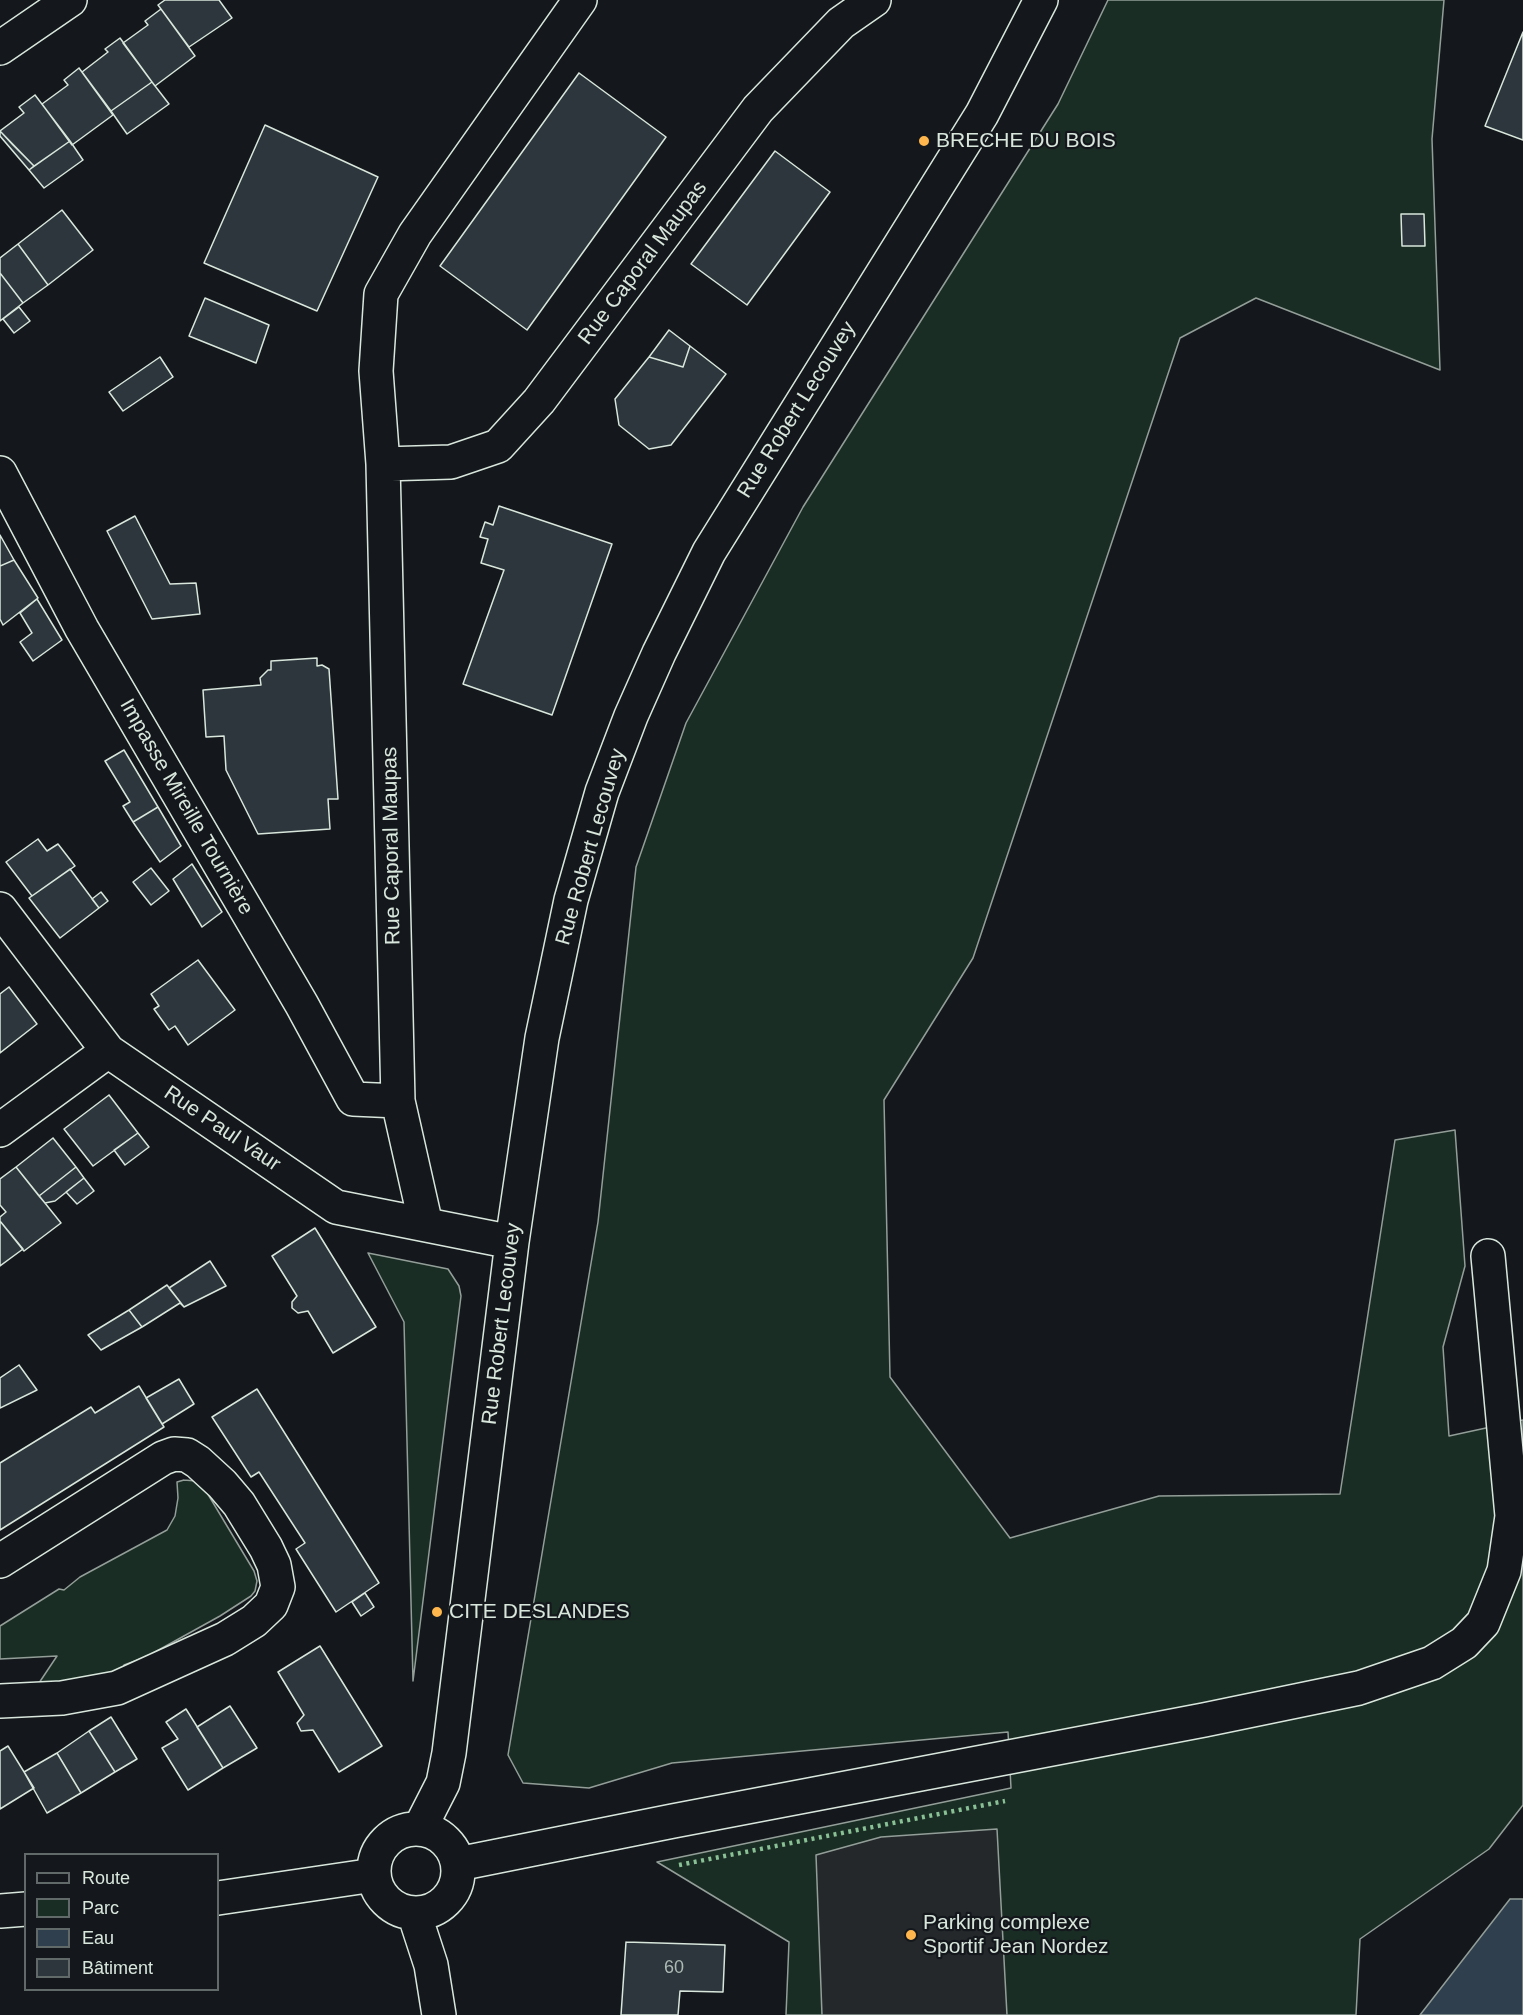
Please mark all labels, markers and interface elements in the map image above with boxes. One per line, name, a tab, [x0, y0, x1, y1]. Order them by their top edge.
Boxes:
place label: BRECHE DU BOIS	[936, 128, 1116, 154]
marker: BRECHE DU BOIS	[917, 134, 931, 148]
street label: Rue Caporal Maupas	[573, 176, 713, 350]
street label: Rue Robert Lecouvey	[732, 317, 862, 503]
street label: Impasse Mireille Tournière	[114, 695, 258, 919]
street label: Rue Robert Lecouvey	[551, 746, 631, 948]
street label: Rue Caporal Maupas	[378, 747, 406, 945]
street label: Rue Paul Vaur	[159, 1081, 285, 1177]
street label: Rue Robert Lecouvey	[477, 1222, 527, 1426]
place label: CITE DESLANDES	[449, 1599, 630, 1625]
marker: CITE DESLANDES	[430, 1605, 444, 1619]
legend	[24, 1853, 219, 1991]
text: Route	[82, 1868, 130, 1888]
text: Parc	[82, 1898, 119, 1918]
place label: Parking complexe Sportif Jean Nordez	[923, 1910, 1109, 1960]
text: Eau	[82, 1928, 114, 1948]
marker: Parking complexe Sportif Jean Nordez	[904, 1928, 918, 1942]
house number: 60	[664, 1957, 684, 1979]
text: Bâtiment	[82, 1958, 153, 1978]

